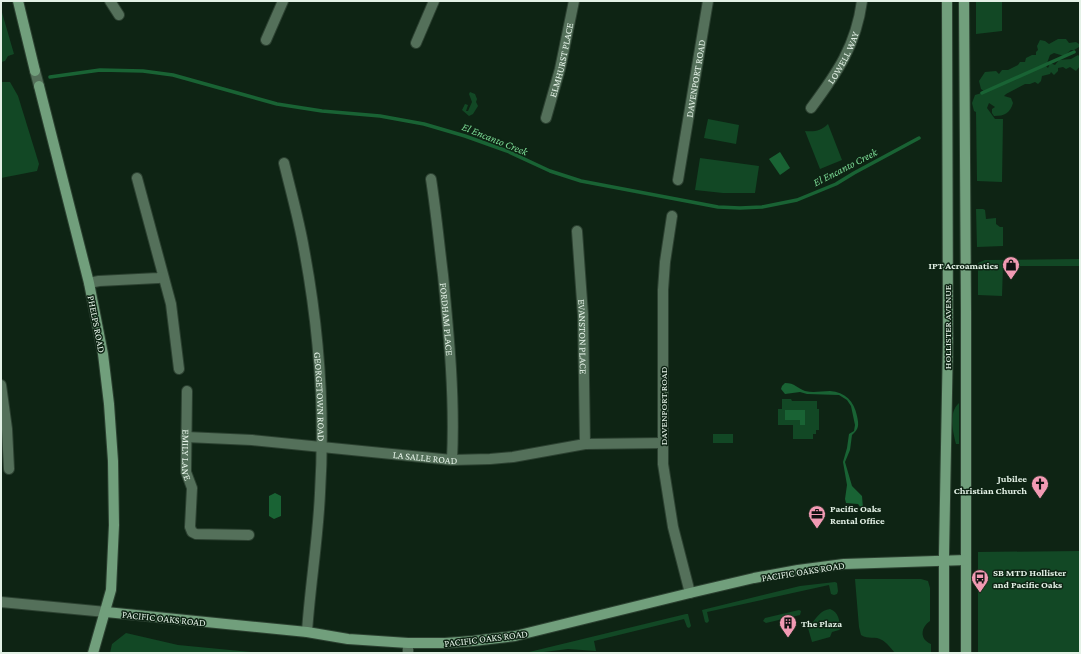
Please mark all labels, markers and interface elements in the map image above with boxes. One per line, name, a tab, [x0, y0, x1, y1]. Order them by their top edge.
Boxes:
street label: ELMHURST PLACE	[547, 21, 575, 99]
street label: LOWELL WAY	[825, 29, 861, 86]
street label: DAVENPORT ROAD	[684, 38, 708, 118]
water label: El Encanto Creek	[460, 120, 531, 158]
water label: El Encanto Creek	[811, 145, 880, 188]
shop icon: IPT Acroamatics	[1001, 255, 1021, 280]
place label: IPT Acroamatics	[929, 260, 998, 271]
street label: FORDHAM PLACE	[438, 282, 455, 357]
street label: HOLLISTER AVENUE	[942, 284, 953, 369]
street label: PHELPS ROAD	[86, 295, 108, 354]
street label: EVANSTON PLACE	[576, 299, 589, 375]
street label: GEORGETOWN ROAD	[312, 351, 327, 442]
street label: DAVENPORT ROAD	[658, 366, 669, 445]
street label: EMILY LANE	[180, 429, 194, 483]
street label: LA SALLE ROAD	[392, 449, 458, 466]
place label: Jubilee Christian Church	[954, 473, 1027, 496]
church icon: Jubilee Christian Church	[1030, 474, 1050, 499]
place label: Pacific Oaks Rental Office	[830, 503, 885, 526]
office icon: Pacific Oaks Rental Office	[807, 504, 827, 529]
street label: PACIFIC OAKS ROAD	[761, 559, 846, 583]
place label: SB MTD Hollister and Pacific Oaks	[993, 567, 1066, 590]
bus stop icon: SB MTD Hollister and Pacific Oaks	[970, 568, 990, 593]
street label: PACIFIC OAKS ROAD	[122, 609, 207, 628]
building icon: The Plaza	[778, 613, 798, 638]
place label: The Plaza	[801, 618, 842, 629]
street label: PACIFIC OAKS ROAD	[444, 628, 529, 649]

